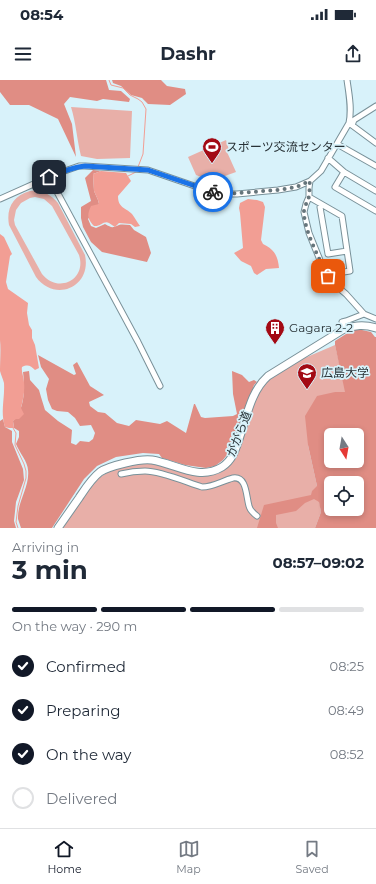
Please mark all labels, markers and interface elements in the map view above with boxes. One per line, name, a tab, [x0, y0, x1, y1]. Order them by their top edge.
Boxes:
text: 08:54	[20, 5, 63, 24]
icon: menu	[12, 43, 34, 65]
text: Dashr	[160, 43, 216, 65]
icon: share	[342, 43, 364, 65]
sports icon: スポーツ交流センター	[201, 136, 223, 164]
place label: スポーツ交流センター	[226, 139, 346, 154]
pin	[32, 160, 66, 194]
icon: home	[38, 166, 60, 188]
courier	[193, 172, 233, 212]
icon: bike	[202, 181, 224, 203]
pin	[311, 259, 345, 293]
icon: bag	[317, 265, 339, 287]
building icon: Gagara 2-2	[264, 317, 286, 345]
place label: Gagara 2-2	[289, 320, 353, 335]
school or university icon: 広島大学	[296, 362, 318, 390]
place label: 広島大学	[321, 365, 369, 380]
street label: ががら道	[223, 409, 254, 459]
north arrow	[324, 428, 364, 468]
map controls	[324, 428, 364, 516]
button: locate	[324, 476, 364, 516]
text: Arriving in	[12, 539, 79, 555]
text: 08:57–09:02	[272, 553, 364, 572]
text: 3 min	[12, 554, 88, 586]
text: On the way · 290 m	[12, 618, 137, 634]
icon: check	[12, 655, 34, 677]
text: Confirmed	[46, 657, 126, 676]
text: 08:25	[330, 658, 364, 674]
icon: check	[12, 699, 34, 721]
text: Preparing	[46, 701, 121, 720]
text: 08:49	[328, 702, 364, 718]
icon: check	[12, 743, 34, 765]
text: On the way	[46, 745, 131, 764]
text: 08:52	[330, 746, 364, 762]
text: Delivered	[46, 789, 118, 808]
tab: Home	[47, 838, 82, 876]
tab: Map	[176, 838, 201, 876]
tab: Saved	[296, 838, 329, 876]

